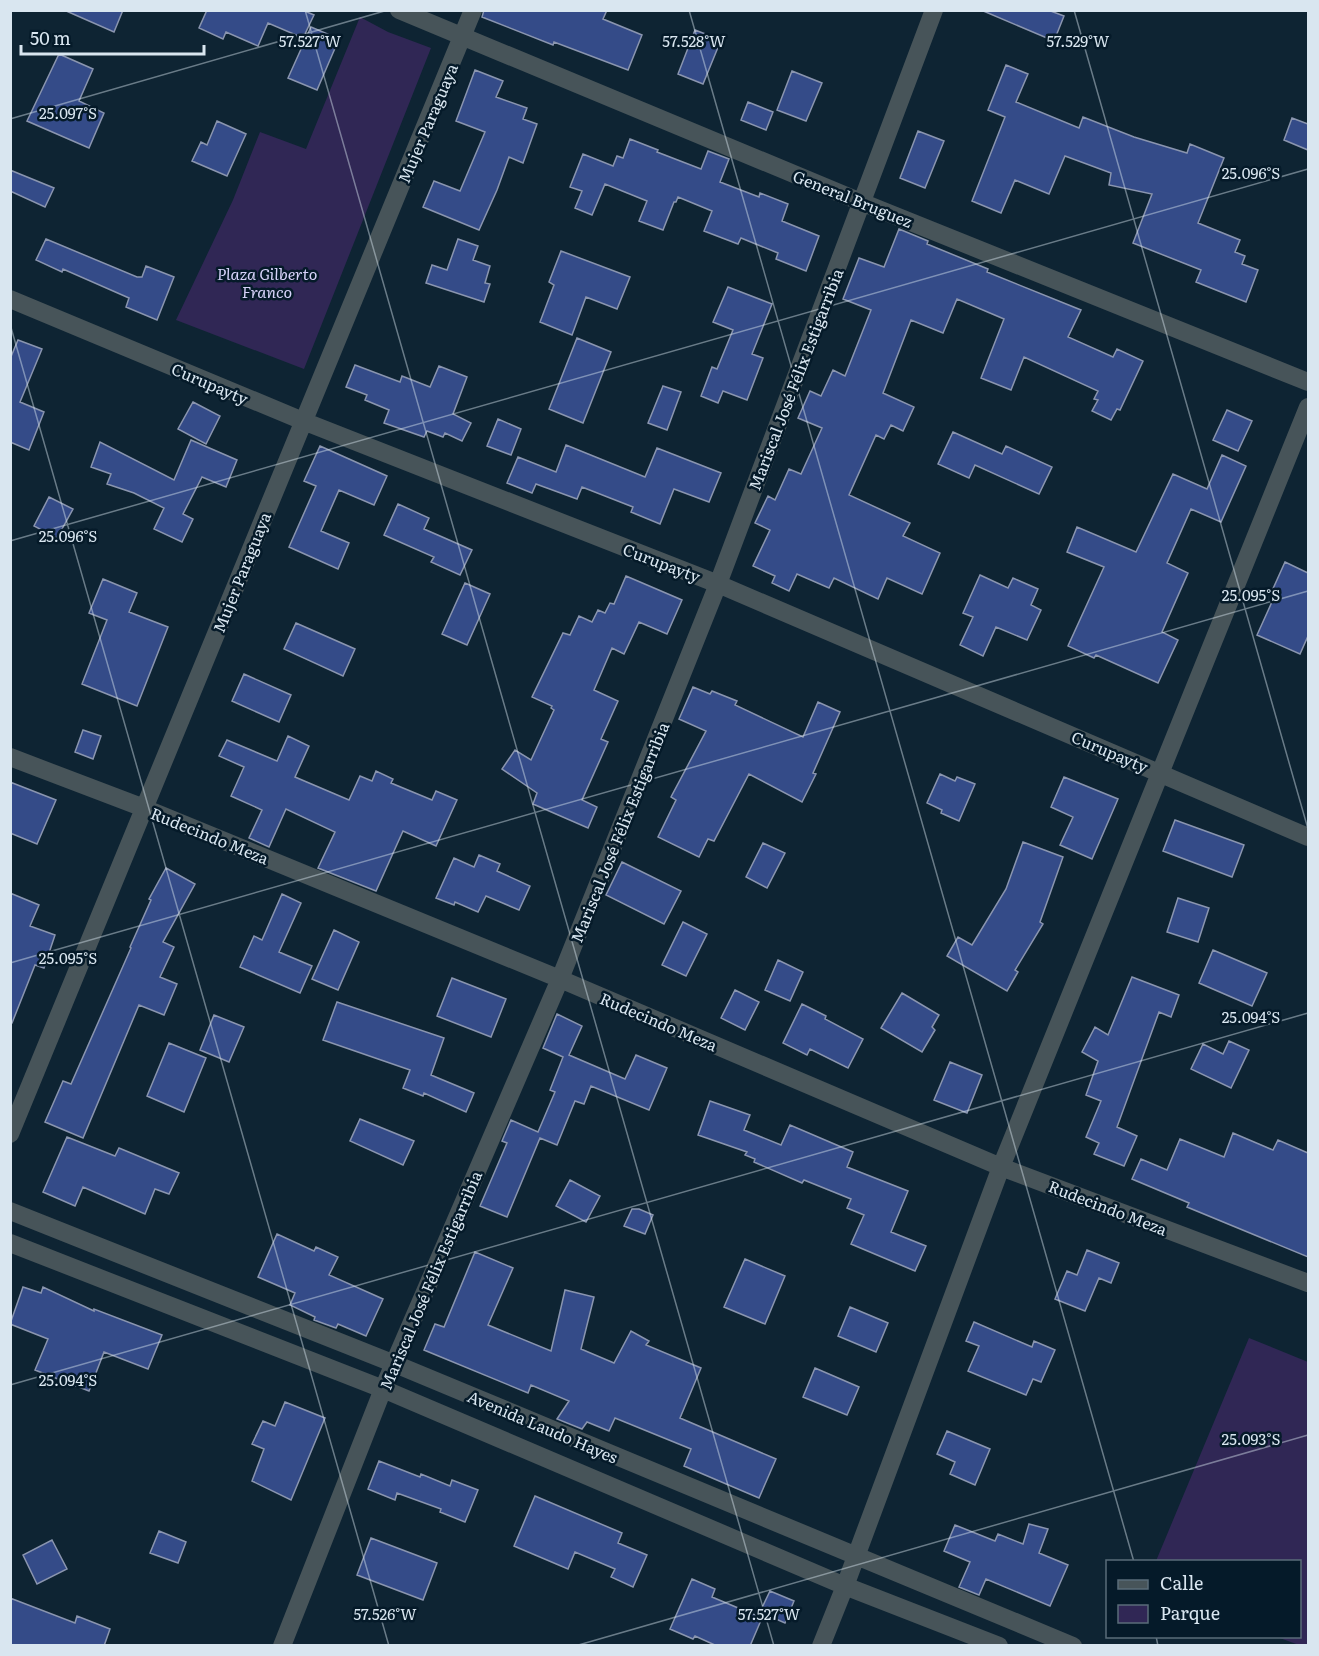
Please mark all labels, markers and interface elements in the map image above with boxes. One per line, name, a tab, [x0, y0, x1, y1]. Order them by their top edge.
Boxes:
scale bar	[21, 18, 204, 56]
text: 50 m	[30, 24, 71, 51]
text: 57.527°W	[279, 29, 342, 52]
text: 57.528°W	[662, 29, 726, 52]
text: 57.529°W	[1047, 29, 1110, 52]
street label: Mujer Paraguaya	[391, 59, 463, 187]
text: 25.097°S	[39, 101, 97, 124]
text: 25.096°S	[1222, 161, 1280, 184]
street label: General Bruguez	[790, 163, 917, 233]
park label: Plaza Gilberto Franco	[217, 261, 317, 303]
street label: Mariscal José Félix Estigarribia	[742, 264, 849, 493]
street label: Curupayty	[168, 356, 253, 410]
street label: Mujer Paraguaya	[206, 508, 276, 636]
text: 25.096°S	[39, 524, 97, 547]
street label: Curupayty	[620, 536, 705, 588]
text: 25.095°S	[1222, 583, 1280, 606]
street label: Mariscal José Félix Estigarribia	[564, 718, 674, 946]
street label: Curupayty	[1068, 724, 1153, 778]
street label: Rudecindo Meza	[147, 800, 273, 870]
text: 25.095°S	[39, 946, 97, 969]
street label: Rudecindo Meza	[597, 985, 722, 1057]
text: 25.094°S	[1222, 1005, 1280, 1028]
street label: Mariscal José Félix Estigarribia	[373, 1166, 487, 1393]
street label: Rudecindo Meza	[1045, 1173, 1171, 1241]
text: 25.094°S	[39, 1368, 97, 1391]
street label: Avenida Laudo Hayes	[464, 1383, 622, 1469]
text: 25.093°S	[1222, 1427, 1280, 1450]
legend	[1106, 1560, 1301, 1638]
text: Calle	[1160, 1569, 1203, 1596]
text: Parque	[1160, 1599, 1220, 1626]
text: 57.526°W	[353, 1602, 417, 1625]
text: 57.527°W	[738, 1602, 801, 1625]

